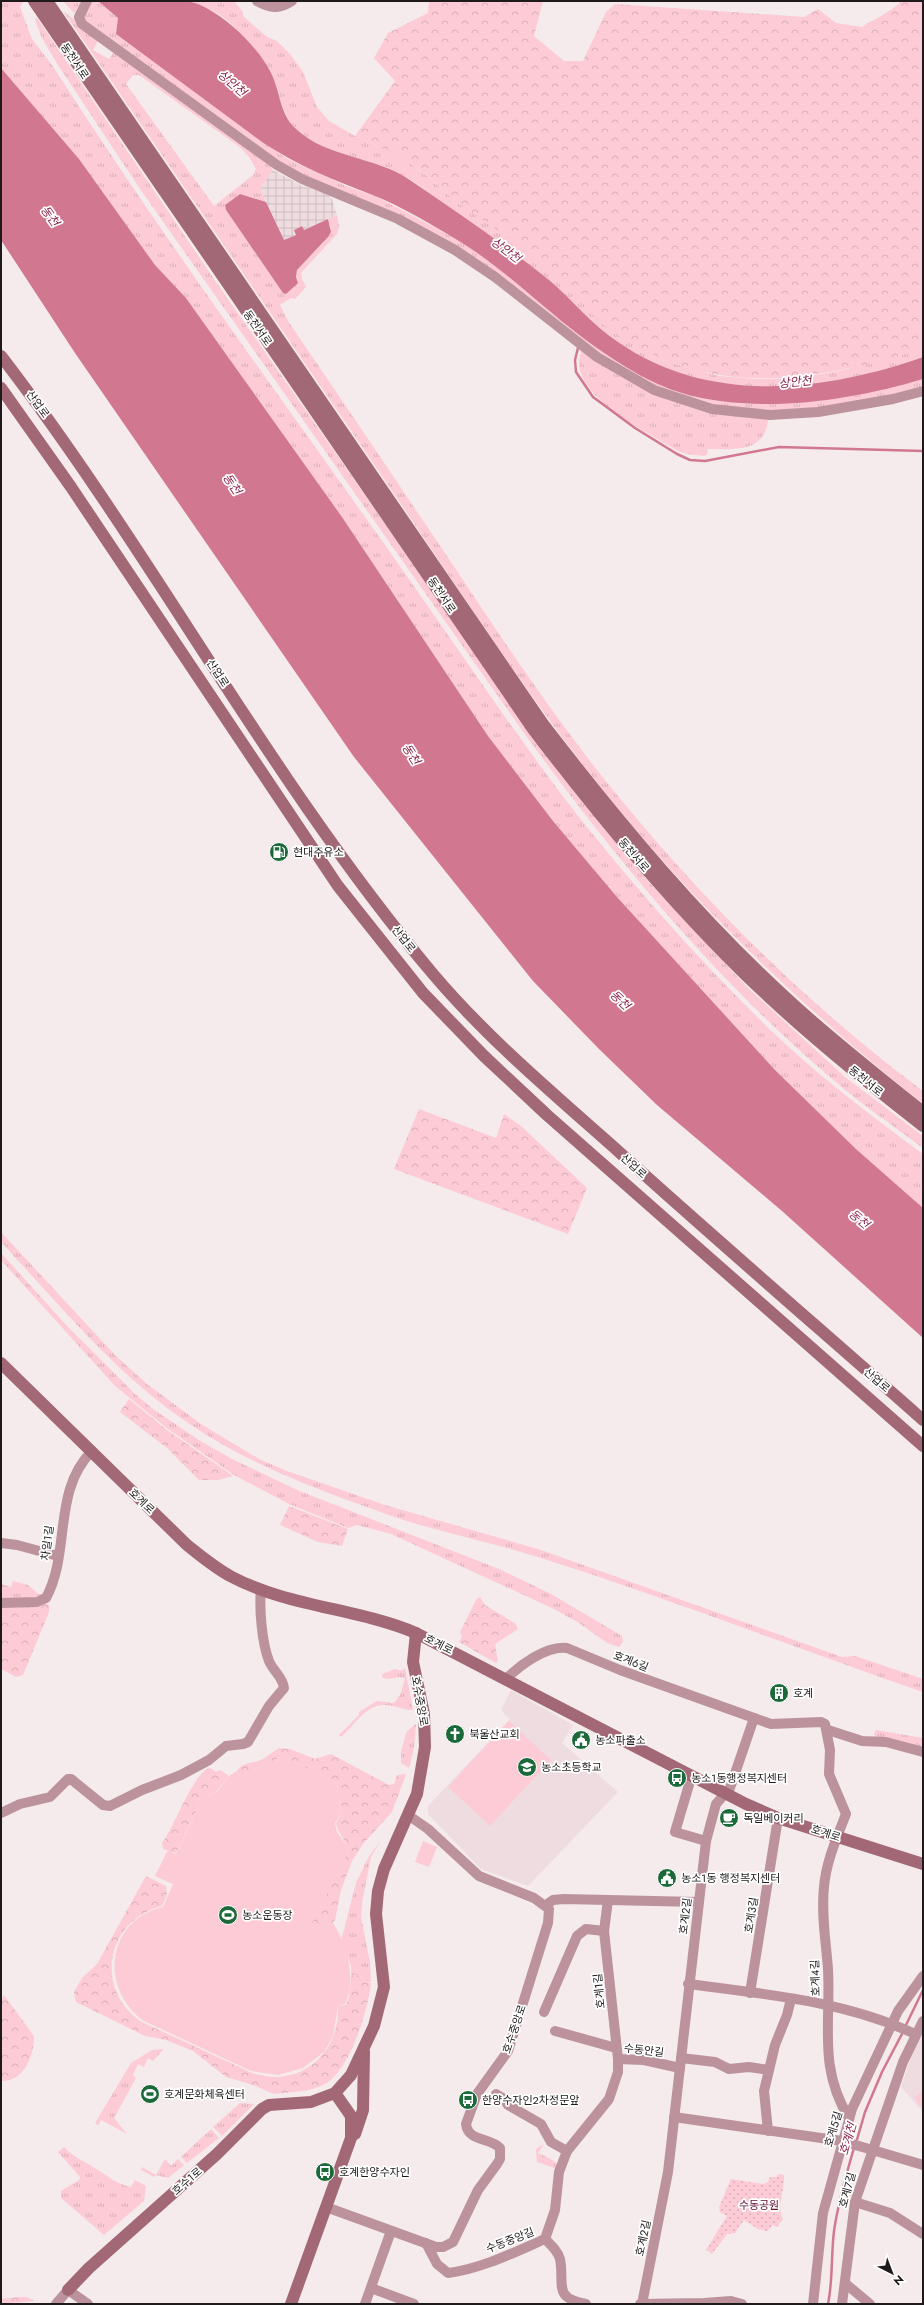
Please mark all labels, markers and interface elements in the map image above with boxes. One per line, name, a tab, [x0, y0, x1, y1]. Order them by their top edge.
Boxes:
street label: 동천서로	[57, 40, 93, 82]
water label: 상안천	[214, 65, 252, 102]
water label: 동천	[36, 202, 65, 232]
water label: 상안천	[487, 233, 526, 268]
street label: 동천서로	[240, 307, 276, 349]
water label: 상안천	[778, 371, 814, 393]
street label: 산업로	[23, 387, 53, 421]
water label: 동천	[218, 470, 247, 500]
street label: 동천서로	[424, 574, 460, 616]
street label: 산업로	[203, 656, 233, 690]
water label: 동천	[397, 740, 426, 770]
street label: 동천서로	[615, 834, 653, 876]
fuel station icon: 현대주유소	[268, 841, 290, 863]
place label: 현대주유소	[293, 844, 344, 860]
street label: 산업로	[388, 922, 420, 956]
water label: 동천	[606, 986, 636, 1015]
street label: 동천서로	[845, 1062, 887, 1100]
street label: 산업로	[617, 1150, 651, 1182]
water label: 동천	[845, 1205, 875, 1234]
street label: 산업로	[860, 1364, 894, 1396]
street label: 호계로	[126, 1485, 158, 1517]
street label: 차일1길	[37, 1524, 57, 1562]
street label: 호계로	[422, 1630, 456, 1658]
street label: 호계6길	[611, 1647, 651, 1675]
street label: 호수중앙로	[408, 1675, 432, 1727]
building icon: 호계	[768, 1682, 790, 1704]
place label: 호계	[793, 1685, 813, 1701]
church icon: 북울산교회	[444, 1723, 466, 1745]
place label: 북울산교회	[469, 1726, 520, 1742]
public building icon: 농소파출소	[570, 1729, 592, 1751]
place label: 농소파출소	[595, 1732, 646, 1748]
school or university icon: 농소초등학교	[516, 1756, 538, 1778]
place label: 농소초등학교	[541, 1759, 602, 1775]
bus stop icon: 농소1동행정복지센터	[666, 1767, 688, 1789]
place label: 농소1동행정복지센터	[691, 1770, 787, 1786]
cafe icon: 독일베이커리	[718, 1807, 740, 1829]
place label: 독일베이커리	[743, 1810, 804, 1826]
street label: 호계로	[809, 1821, 843, 1845]
public building icon: 농소1동 행정복지센터	[656, 1867, 678, 1889]
place label: 농소1동 행정복지센터	[681, 1870, 780, 1886]
street label: 호계3길	[740, 1896, 762, 1934]
street label: 호계2길	[675, 1897, 695, 1935]
sports icon: 농소운동장	[217, 1904, 239, 1926]
place label: 농소운동장	[242, 1907, 293, 1923]
street label: 호계4길	[806, 1959, 824, 1997]
street label: 호계1길	[589, 1973, 609, 2009]
street label: 호수중앙로	[498, 2002, 530, 2056]
street label: 수동안길	[623, 2040, 665, 2060]
sports icon: 호계문화체육센터	[139, 2083, 161, 2105]
place label: 호계문화체육센터	[164, 2086, 245, 2102]
bus stop icon: 한양수자인2차정문앞	[457, 2089, 479, 2111]
place label: 한양수자인2차정문앞	[482, 2092, 579, 2108]
street label: 호계5길	[820, 2109, 846, 2149]
water label: 호계천	[835, 2119, 862, 2157]
bus stop icon: 호계한양수자인	[314, 2161, 336, 2183]
street label: 호수1로	[168, 2163, 206, 2199]
place label: 호계한양수자인	[339, 2164, 410, 2180]
street label: 호계7길	[835, 2170, 859, 2210]
park label: 수동공원	[739, 2197, 779, 2213]
street label: 호계2길	[631, 2218, 655, 2258]
street label: 수동중앙길	[484, 2223, 536, 2257]
north arrow	[872, 2253, 912, 2293]
text: N	[890, 2272, 907, 2289]

